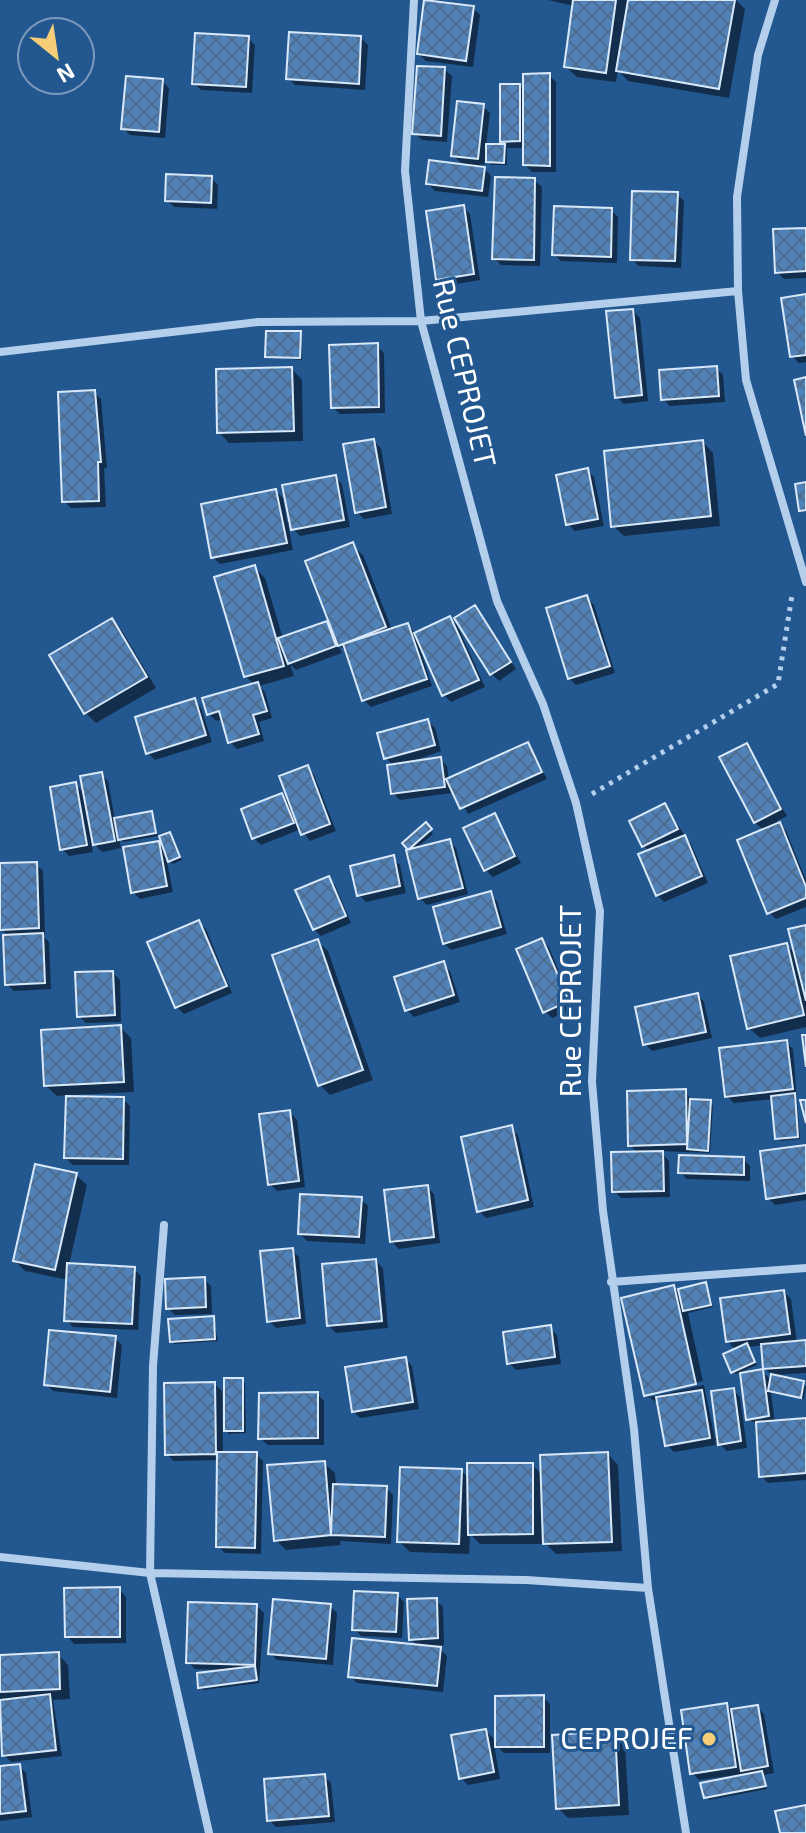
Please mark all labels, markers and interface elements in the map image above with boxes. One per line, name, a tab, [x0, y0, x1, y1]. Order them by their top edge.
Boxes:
north arrow	[16, 16, 96, 96]
text: N	[53, 59, 80, 89]
street label: Rue CEPROJET	[427, 275, 505, 470]
street label: Rue CEPROJET	[551, 905, 587, 1097]
place label: CEPROJEF	[560, 1719, 693, 1755]
marker: CEPROJEF	[700, 1730, 718, 1748]

